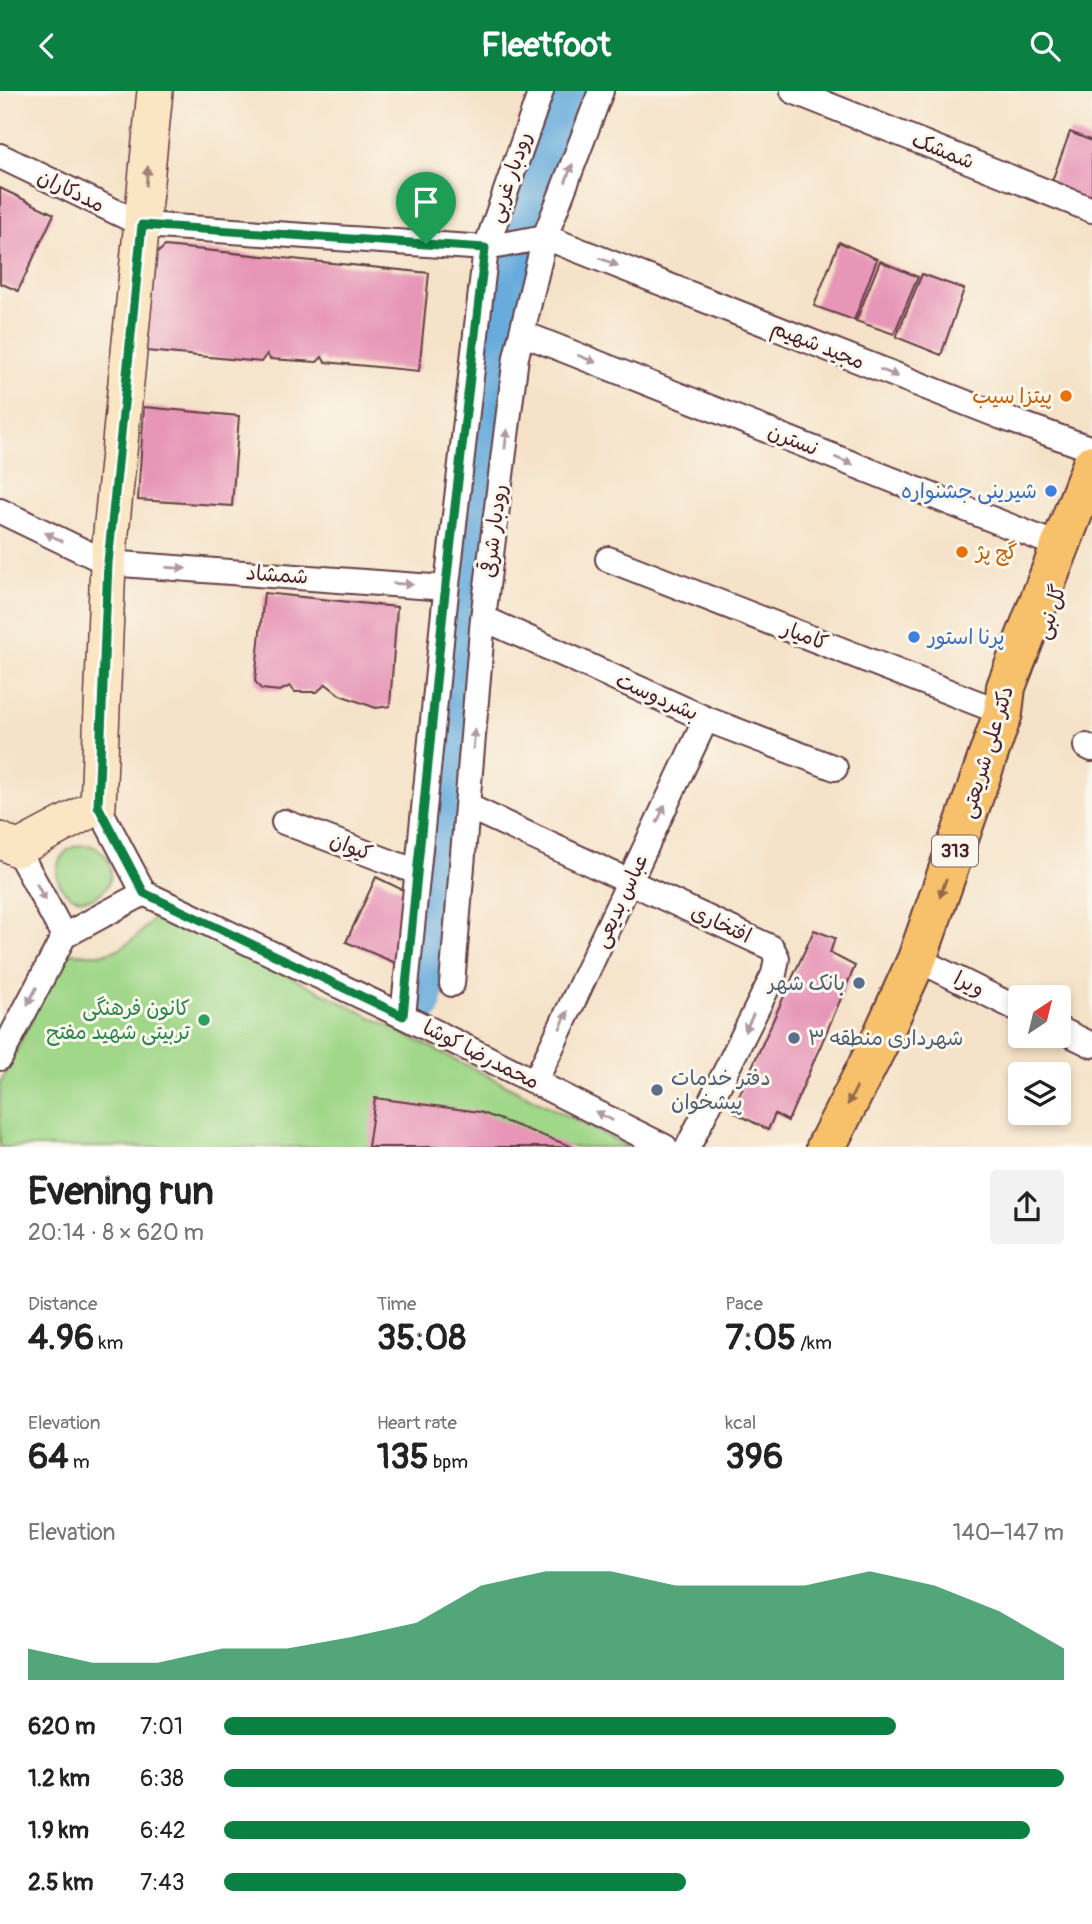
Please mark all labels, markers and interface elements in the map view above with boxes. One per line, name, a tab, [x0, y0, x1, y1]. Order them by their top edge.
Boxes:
text: Fleetfoot	[481, 26, 611, 66]
icon: back	[28, 27, 66, 65]
icon: search	[1026, 27, 1064, 65]
street label: شمشک	[908, 126, 978, 176]
street label: رودبار غربی	[482, 128, 538, 226]
street label: مددکاران	[33, 163, 109, 219]
one-way arrow	[564, 163, 575, 184]
one-way arrow	[142, 165, 153, 187]
pin	[396, 172, 456, 244]
icon: arrive	[407, 183, 445, 221]
one-way arrow	[598, 257, 619, 268]
street label: مجید شهیم	[767, 314, 869, 378]
one-way arrow	[577, 353, 598, 364]
one-way arrow	[878, 367, 899, 378]
place label: پیتزا سیب	[972, 383, 1052, 410]
marker: پیتزا سیب	[1058, 388, 1074, 404]
street label: نسترن	[764, 418, 822, 462]
one-way arrow	[500, 428, 511, 450]
one-way arrow	[834, 455, 855, 466]
place label: شیرینی جشنواره	[901, 478, 1037, 505]
street label: رودبار شرقی	[475, 483, 513, 579]
marker: شیرینی جشنواره	[1043, 483, 1059, 499]
one-way arrow	[44, 531, 64, 542]
place label: گچ پژ	[974, 539, 1017, 566]
marker: گچ پژ	[954, 544, 970, 560]
street label: شمشاد	[245, 559, 309, 591]
one-way arrow	[165, 563, 187, 574]
one-way arrow	[392, 579, 414, 590]
street label: گل نبی	[1029, 581, 1073, 643]
street label: کامیار	[776, 614, 832, 657]
place label: پرنا استور	[926, 624, 1005, 651]
marker: پرنا استور	[906, 629, 922, 645]
street label: بشردوست	[611, 667, 703, 727]
street label: دکتر علی شریعتی	[954, 683, 1020, 821]
one-way arrow	[469, 727, 480, 749]
one-way arrow	[656, 804, 667, 825]
street label: کیوان	[326, 827, 376, 867]
road number: 313	[932, 835, 978, 867]
street label: عباس بدیعی	[588, 850, 654, 952]
one-way arrow	[937, 878, 948, 899]
one-way arrow	[35, 882, 46, 902]
street label: افتخاری	[686, 898, 756, 950]
street label: ویرا	[949, 965, 989, 1003]
place label: بانک شهر	[766, 970, 845, 997]
marker: بانک شهر	[851, 975, 867, 991]
north arrow	[1008, 985, 1071, 1048]
map controls	[1008, 985, 1071, 1125]
one-way arrow	[27, 986, 38, 1006]
place label: کانون فرهنگی تربیتی شهید مفتح	[46, 995, 191, 1046]
one-way arrow	[559, 1010, 570, 1030]
marker: کانون فرهنگی تربیتی شهید مفتح	[196, 1012, 212, 1028]
one-way arrow	[743, 1013, 755, 1033]
street label: محمدرضا کوشا	[418, 1014, 544, 1096]
place label: شهرداری منطقه ۳	[808, 1025, 963, 1052]
marker: شهرداری منطقه ۳	[786, 1030, 802, 1046]
button: layers	[1008, 1062, 1071, 1125]
place label: دفتر خدمات پیشخوان	[671, 1065, 771, 1116]
marker: دفتر خدمات پیشخوان	[649, 1082, 665, 1098]
one-way arrow	[846, 1087, 858, 1107]
one-way arrow	[594, 1111, 614, 1122]
text: Evening run	[28, 1168, 214, 1216]
button: share	[990, 1170, 1064, 1244]
text: 20:14 · 8 × 620 m	[28, 1218, 204, 1247]
text: Distance	[28, 1292, 97, 1316]
text: Time	[377, 1292, 416, 1316]
text: Pace	[725, 1292, 763, 1316]
text: 4.96	[28, 1316, 94, 1360]
text: 35:08	[377, 1316, 466, 1360]
text: 7:05	[725, 1316, 796, 1360]
text: km	[94, 1331, 123, 1355]
text: /km	[796, 1331, 832, 1355]
text: Elevation	[28, 1411, 100, 1435]
text: Heart rate	[377, 1411, 457, 1435]
text: kcal	[725, 1411, 756, 1435]
text: 64	[28, 1435, 69, 1479]
text: 135	[377, 1435, 429, 1479]
text: 396	[725, 1435, 783, 1479]
text: m	[69, 1450, 90, 1474]
text: bpm	[429, 1450, 468, 1474]
text: Elevation	[28, 1518, 116, 1547]
text: 140–147 m	[952, 1518, 1064, 1547]
text: 620 m	[28, 1712, 95, 1741]
text: 7:01	[140, 1712, 183, 1741]
text: 1.2 km	[28, 1764, 90, 1793]
text: 6:38	[140, 1764, 184, 1793]
text: 1.9 km	[28, 1816, 89, 1845]
text: 6:42	[140, 1816, 186, 1845]
text: 2.5 km	[28, 1868, 93, 1897]
text: 7:43	[140, 1868, 184, 1897]

